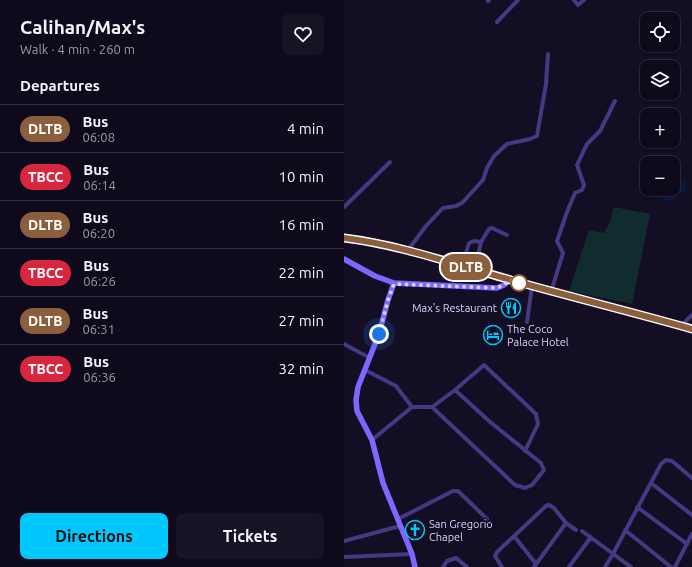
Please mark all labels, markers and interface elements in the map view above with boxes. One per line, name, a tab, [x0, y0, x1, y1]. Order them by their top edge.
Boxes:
map controls	[640, 12, 680, 196]
button: locate	[640, 12, 680, 52]
button: heart	[282, 13, 324, 55]
text: Calihan/Max's	[20, 16, 145, 38]
text: Walk · 4 min · 260 m	[20, 42, 135, 56]
button: layers	[640, 60, 680, 100]
text: Departures	[20, 77, 100, 94]
button: +	[640, 108, 680, 148]
text: Bus	[82, 113, 108, 130]
text: 4 min	[287, 120, 324, 137]
text: DLTB	[28, 121, 62, 137]
text: 06:08	[82, 130, 115, 144]
button: −	[640, 156, 680, 196]
text: Bus	[83, 161, 109, 178]
text: 10 min	[278, 168, 324, 185]
text: TBCC	[28, 169, 63, 185]
text: 06:14	[83, 178, 116, 192]
text: Bus	[82, 209, 108, 226]
text: 16 min	[278, 216, 324, 233]
text: DLTB	[28, 217, 62, 233]
text: 06:20	[82, 226, 115, 240]
line badge: DLTB	[438, 254, 494, 280]
text: Bus	[83, 257, 109, 274]
text: DLTB	[449, 259, 483, 275]
text: 22 min	[278, 264, 324, 281]
text: TBCC	[28, 265, 63, 281]
text: 06:26	[83, 274, 116, 288]
unlabelled marker	[510, 274, 528, 292]
restaurant icon: Max's Restaurant	[500, 297, 522, 319]
place label: Max's Restaurant	[412, 302, 498, 314]
text: Bus	[82, 305, 108, 322]
text: 27 min	[278, 312, 324, 329]
text: DLTB	[28, 313, 62, 329]
text: 06:31	[82, 322, 115, 336]
place label: The Coco Palace Hotel	[507, 323, 569, 348]
your location	[369, 324, 389, 344]
hotel icon: The Coco Palace Hotel	[482, 324, 504, 346]
text: Bus	[83, 353, 109, 370]
text: 32 min	[278, 360, 324, 377]
text: TBCC	[28, 361, 63, 377]
text: 06:36	[83, 370, 116, 384]
button: Directions	[20, 513, 168, 559]
button: Tickets	[176, 513, 324, 559]
place label: San Gregorio Chapel	[429, 518, 493, 543]
church icon: San Gregorio Chapel	[404, 519, 426, 541]

